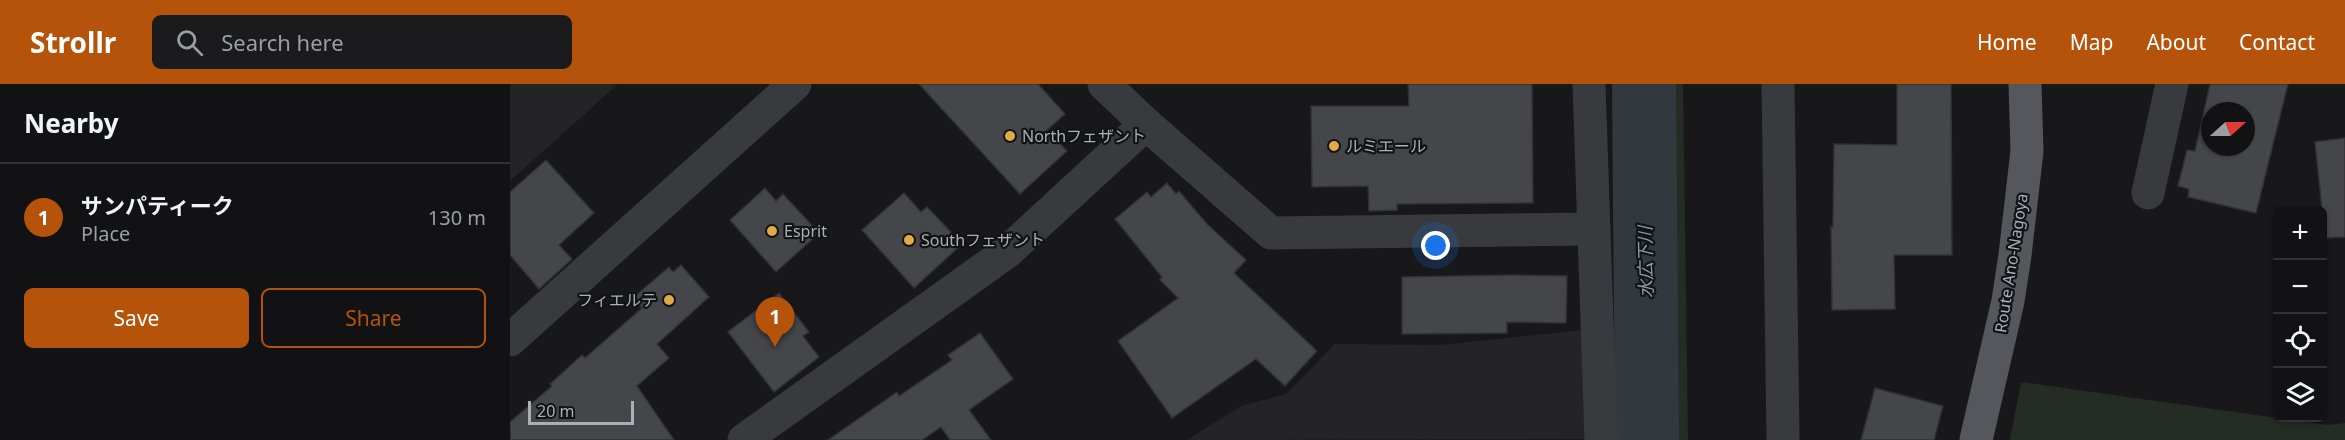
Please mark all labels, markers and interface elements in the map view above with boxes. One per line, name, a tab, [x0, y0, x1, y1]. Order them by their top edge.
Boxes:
search box	[152, 15, 572, 69]
text: Strollr	[30, 23, 116, 61]
icon: search	[173, 26, 206, 59]
text: Search here	[221, 27, 344, 57]
text: Home	[1977, 28, 2037, 56]
text: Map	[2070, 28, 2113, 56]
text: About	[2146, 28, 2206, 56]
text: Contact	[2239, 28, 2315, 56]
north arrow	[2201, 102, 2255, 156]
text: Nearby	[24, 105, 119, 141]
place label: Northフェザント	[1022, 125, 1146, 147]
marker: Northフェザント	[1003, 129, 1017, 143]
place label: ルミエール	[1346, 135, 1426, 157]
marker: ルミエール	[1327, 139, 1341, 153]
text: サンパティーク	[81, 190, 234, 220]
street label: Route Ano-Nagoya	[1989, 192, 2033, 334]
text: 1	[38, 204, 49, 231]
text: 130 m	[428, 204, 486, 231]
map controls	[2273, 206, 2327, 422]
button: +	[2273, 206, 2327, 260]
text: Place	[81, 220, 130, 247]
place label: Esprit	[784, 220, 827, 242]
marker: Esprit	[765, 224, 779, 238]
water label: 水広下川	[1632, 224, 1658, 298]
place label: Southフェザント	[921, 229, 1045, 251]
your location	[1421, 231, 1450, 260]
marker: Southフェザント	[902, 233, 916, 247]
button: −	[2273, 260, 2327, 314]
button: Save	[24, 288, 249, 348]
button: Share	[261, 288, 486, 348]
place label: フィエルテ	[577, 289, 657, 311]
marker: フィエルテ	[662, 293, 676, 307]
pin: 1	[756, 298, 794, 347]
button: locate	[2273, 314, 2327, 368]
button: layers	[2273, 368, 2327, 422]
scale bar	[528, 398, 634, 426]
text: 20 m	[537, 400, 574, 422]

